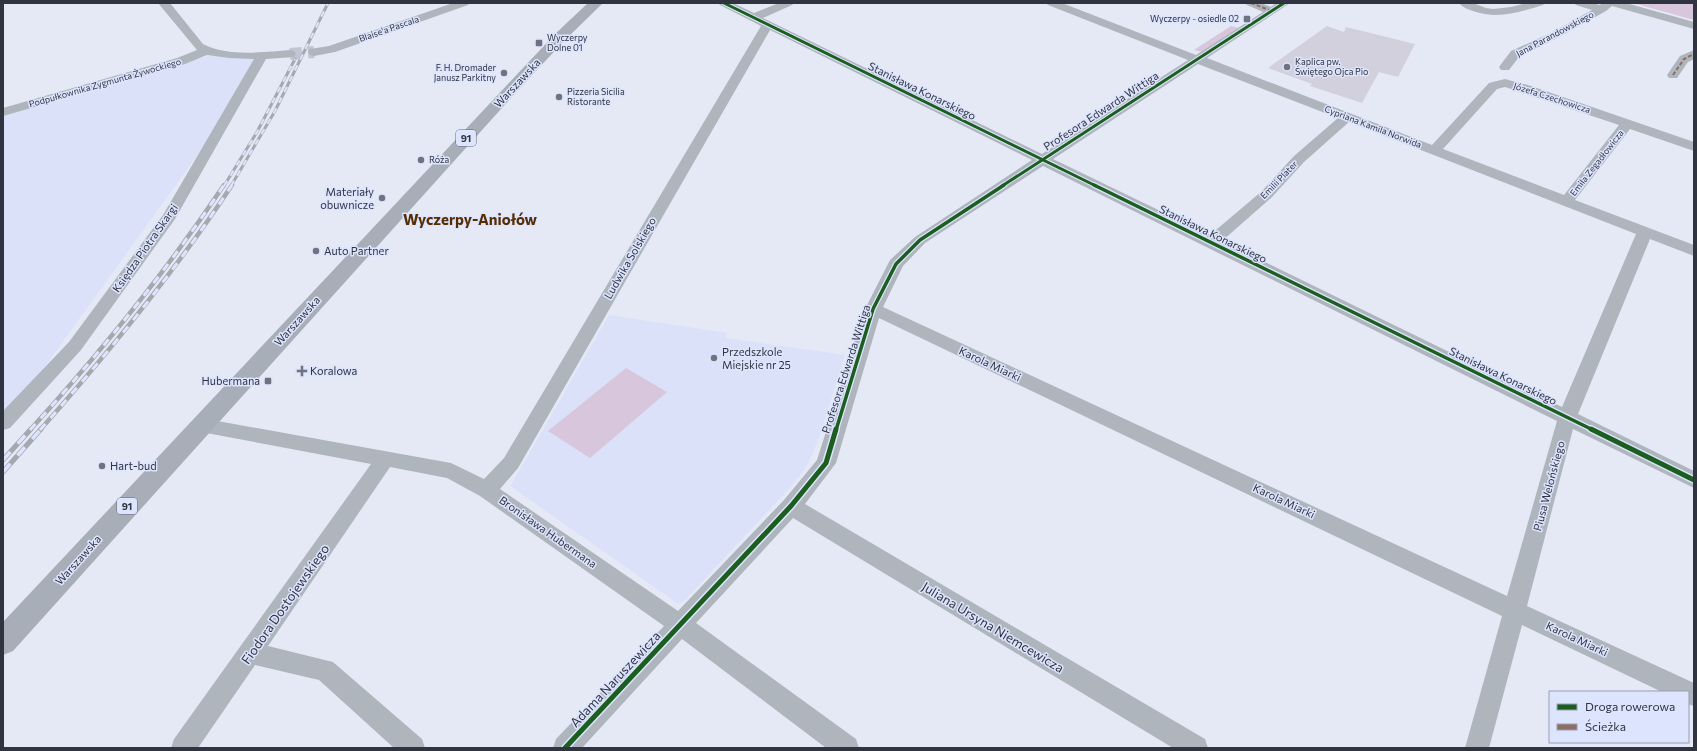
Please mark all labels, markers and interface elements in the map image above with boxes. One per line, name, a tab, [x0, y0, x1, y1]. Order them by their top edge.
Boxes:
street label: Jana Parandowskiego	[1514, 8, 1596, 59]
street label: Blaise'a Pascala	[357, 13, 421, 44]
place label: Wyczerpy - osiedle 02	[1150, 13, 1239, 24]
marker: Wyczerpy - osiedle 02	[1242, 14, 1252, 24]
place label: Wyczerpy Dolne 01	[547, 32, 588, 53]
marker: Wyczerpy Dolne 01	[534, 38, 544, 48]
street label: Warszawska	[491, 55, 543, 110]
street label: Podpułkownika Zygmunta Żywockiego	[28, 56, 182, 110]
place label: Kaplica pw. Świętego Ojca Pio	[1295, 56, 1368, 77]
street label: Stanisława Konarskiego	[866, 59, 979, 122]
place label: F. H. Dromader Janusz Parkitny	[434, 62, 496, 83]
marker: Kaplica pw. Świętego Ojca Pio	[1282, 62, 1292, 72]
marker: F. H. Dromader Janusz Parkitny	[499, 68, 509, 78]
street label: Profesora Edwarda Wittiga	[1041, 69, 1161, 153]
street label: Józefa Czechowicza	[1512, 80, 1592, 115]
place label: Pizzeria Sicilia Ristorante	[567, 86, 625, 107]
marker: Pizzeria Sicilia Ristorante	[554, 92, 564, 102]
street label: Cypriana Kamila Norwida	[1323, 103, 1423, 150]
street label: Emila Zegadłowicza	[1567, 127, 1626, 198]
road number: 91	[456, 130, 476, 146]
place label: Róża	[429, 154, 450, 165]
marker: Róża	[416, 155, 426, 165]
street label: Emilii Plater	[1258, 158, 1300, 201]
place label: Materiały obuwnicze	[320, 185, 374, 211]
marker: Materiały obuwnicze	[377, 193, 387, 203]
street label: Księdza Piotra Skargi	[109, 201, 180, 294]
street label: Stanisława Konarskiego	[1157, 202, 1270, 265]
district label: Wyczerpy-Aniołów	[403, 210, 538, 228]
street label: Ludwika Solskiego	[601, 214, 658, 301]
place label: Auto Partner	[324, 244, 389, 257]
marker: Auto Partner	[311, 246, 321, 256]
street label: Warszawska	[271, 293, 322, 348]
street label: Profesora Edwarda Wittiga	[819, 303, 872, 435]
street label: Karola Miarki	[957, 344, 1023, 384]
street label: Stanisława Konarskiego	[1447, 344, 1560, 407]
place label: Przedszkole Miejskie nr 25	[722, 345, 791, 371]
marker: Przedszkole Miejskie nr 25	[709, 353, 719, 363]
place label: Koralowa	[310, 364, 357, 377]
marker: Koralowa	[297, 366, 307, 376]
place label: Hubermana	[202, 374, 260, 387]
marker: Hubermana	[263, 376, 273, 386]
street label: Piusa Welońskiego	[1530, 439, 1567, 532]
place label: Hart-bud	[110, 459, 157, 472]
marker: Hart-bud	[97, 461, 107, 471]
street label: Karola Miarki	[1251, 481, 1317, 521]
street label: Bronisława Hubermana	[497, 493, 600, 570]
road number: 91	[117, 498, 137, 514]
street label: Warszawska	[52, 532, 103, 587]
street label: Fiodora Dostojewskiego	[238, 541, 333, 667]
street label: Juliana Ursyna Niemcewicza	[919, 578, 1067, 676]
street label: Karola Miarki	[1544, 619, 1610, 659]
street label: Adama Naruszewicza	[566, 628, 664, 730]
legend	[1549, 691, 1689, 743]
text: Droga rowerowa	[1585, 699, 1675, 713]
text: Ścieżka	[1585, 719, 1626, 733]

